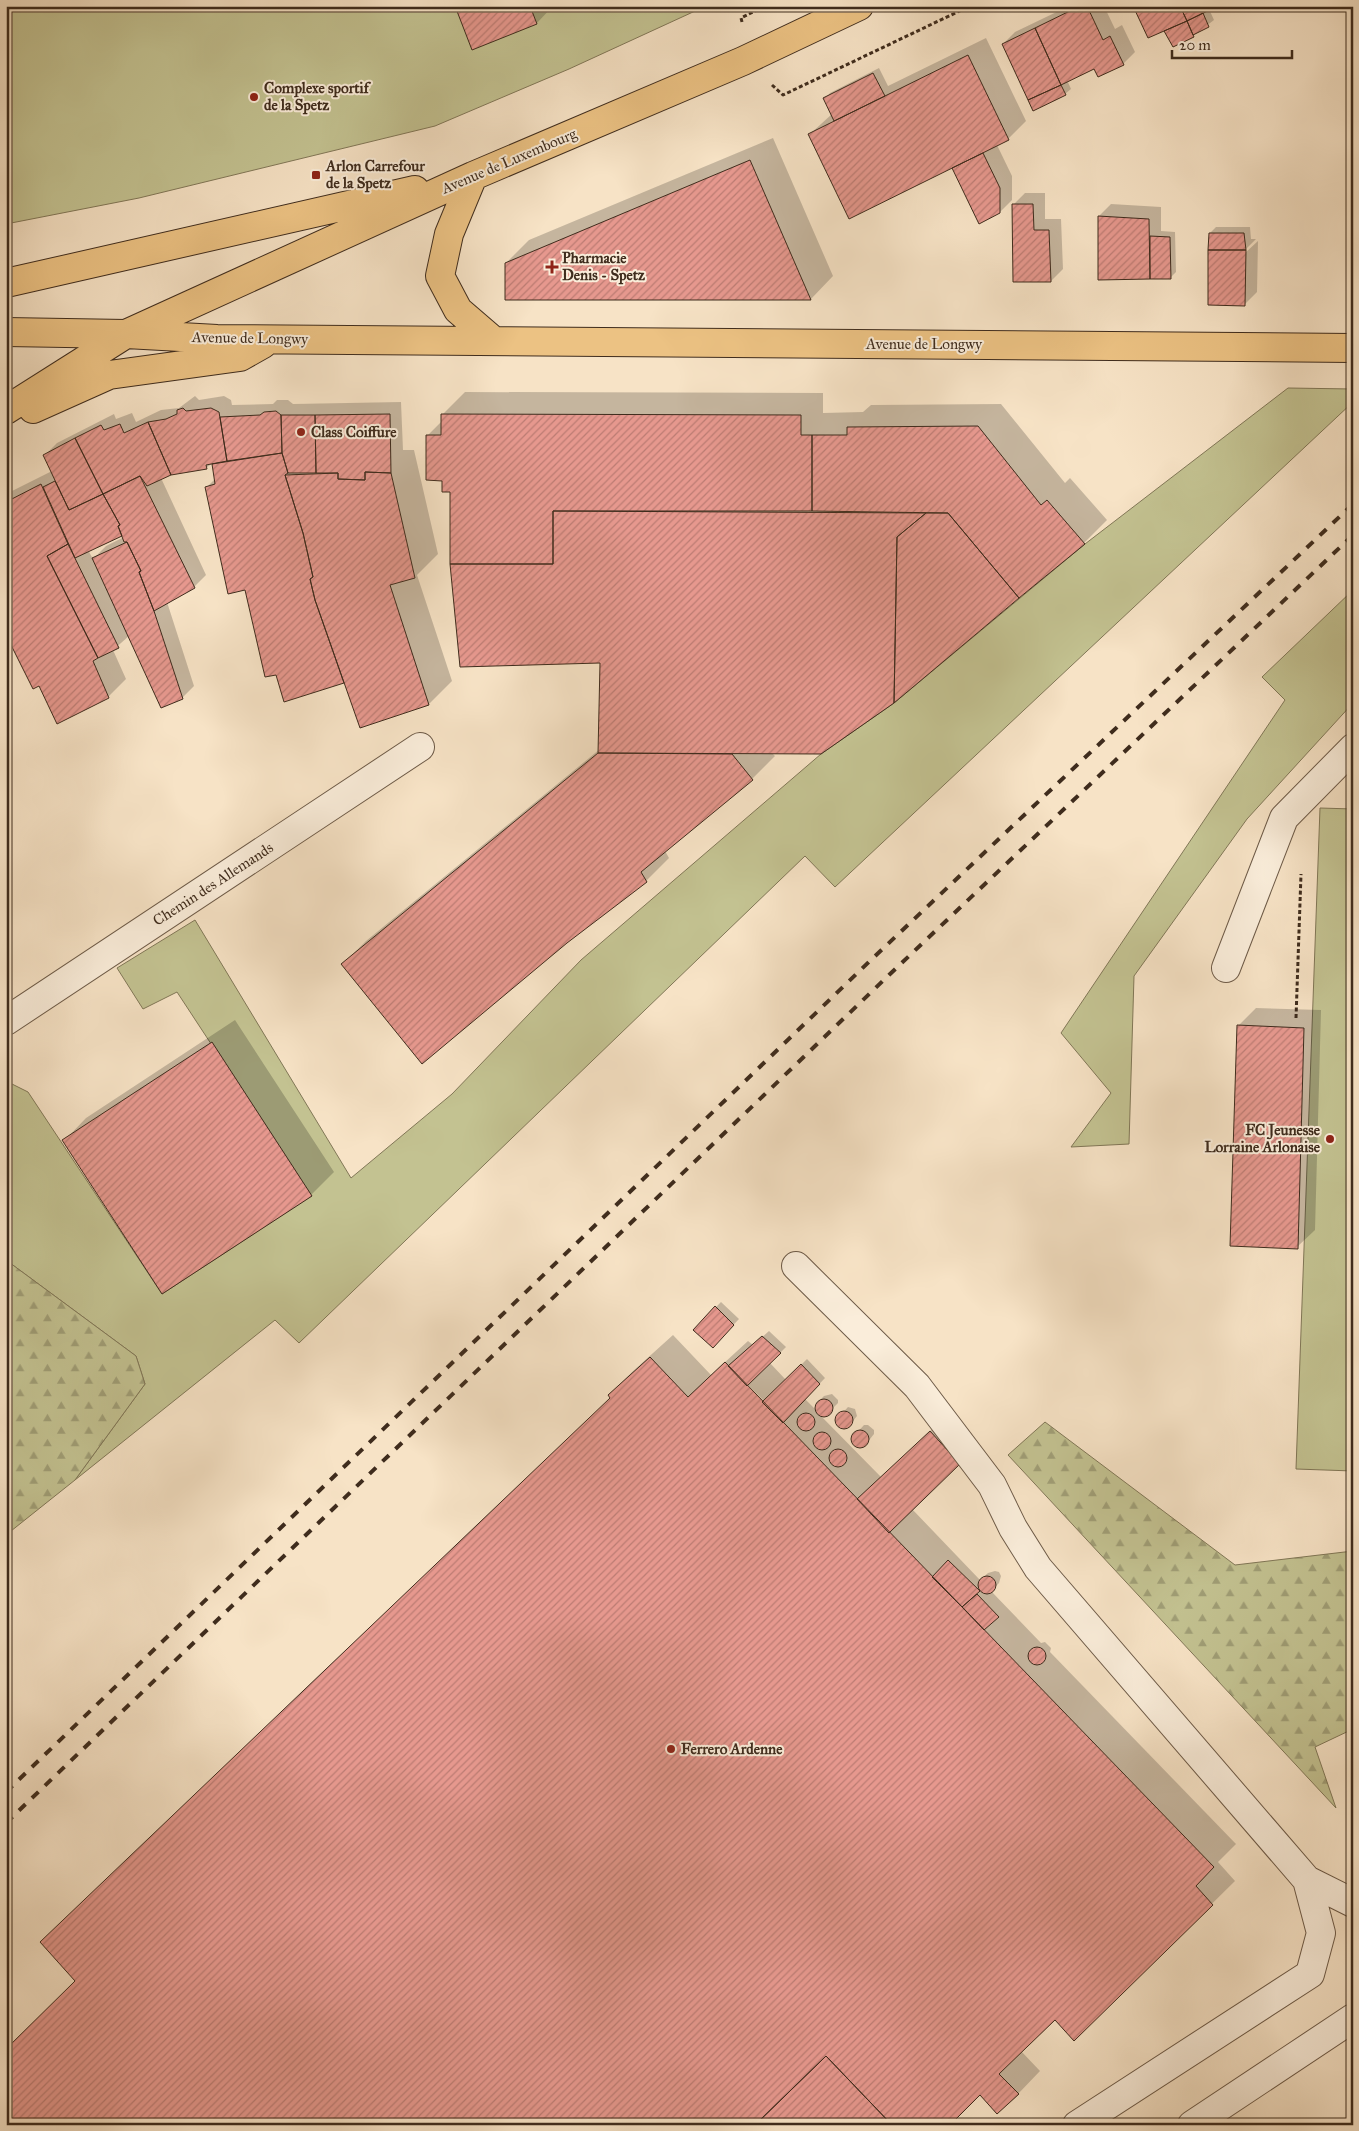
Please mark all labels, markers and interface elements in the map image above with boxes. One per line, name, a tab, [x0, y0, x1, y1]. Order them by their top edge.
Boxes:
scale bar	[1172, 28, 1292, 60]
text: 20 m	[1179, 36, 1211, 54]
place label: Complexe sportif de la Spetz	[264, 79, 372, 115]
marker: Complexe sportif de la Spetz	[248, 91, 260, 103]
street label: Avenue de Luxembourg	[438, 124, 580, 198]
place label: Arlon Carrefour de la Spetz	[325, 157, 425, 193]
marker: Arlon Carrefour de la Spetz	[310, 169, 322, 181]
place label: Pharmacie Denis - Spetz	[562, 249, 645, 285]
marker: Pharmacie Denis - Spetz	[546, 261, 558, 273]
street label: Avenue de Longwy	[191, 328, 309, 348]
street label: Avenue de Longwy	[865, 335, 983, 353]
place label: Class Coiffure	[311, 423, 397, 441]
marker: Class Coiffure	[295, 426, 307, 438]
street label: Chemin des Allemands	[149, 838, 277, 930]
place label: FC Jeunesse Lorraine Arlonaise	[1204, 1121, 1321, 1156]
marker: FC Jeunesse Lorraine Arlonaise	[1324, 1133, 1336, 1145]
place label: Ferrero Ardenne	[681, 1740, 783, 1758]
marker: Ferrero Ardenne	[665, 1743, 677, 1755]

